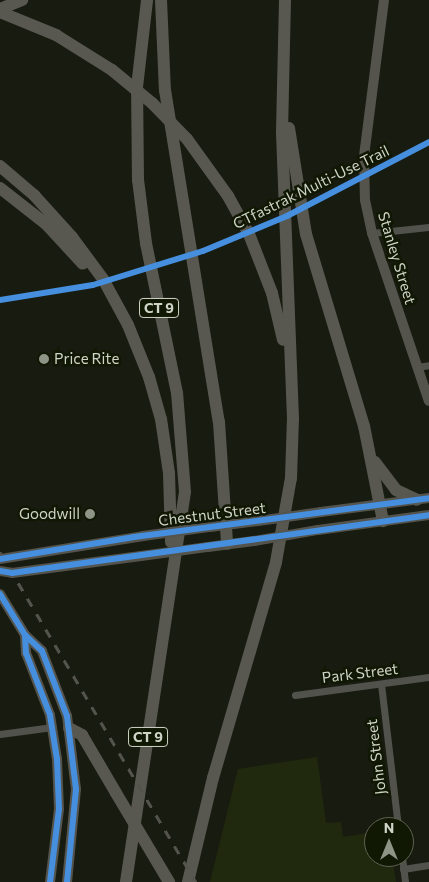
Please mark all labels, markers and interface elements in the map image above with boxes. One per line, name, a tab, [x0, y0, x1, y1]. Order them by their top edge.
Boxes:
street label: CTfastrak Multi-Use Trail	[230, 141, 392, 233]
street label: Stanley Street	[374, 210, 420, 306]
road number: CT 9	[139, 296, 179, 320]
place label: Price Rite	[54, 350, 119, 368]
marker: Price Rite	[38, 353, 50, 365]
street label: Chestnut Street	[157, 498, 267, 530]
place label: Goodwill	[19, 505, 80, 523]
marker: Goodwill	[84, 508, 96, 520]
street label: Park Street	[321, 659, 399, 687]
street label: John Street	[362, 718, 390, 796]
road number: CT 9	[128, 726, 168, 749]
north arrow	[364, 817, 414, 867]
text: N	[384, 819, 394, 836]

